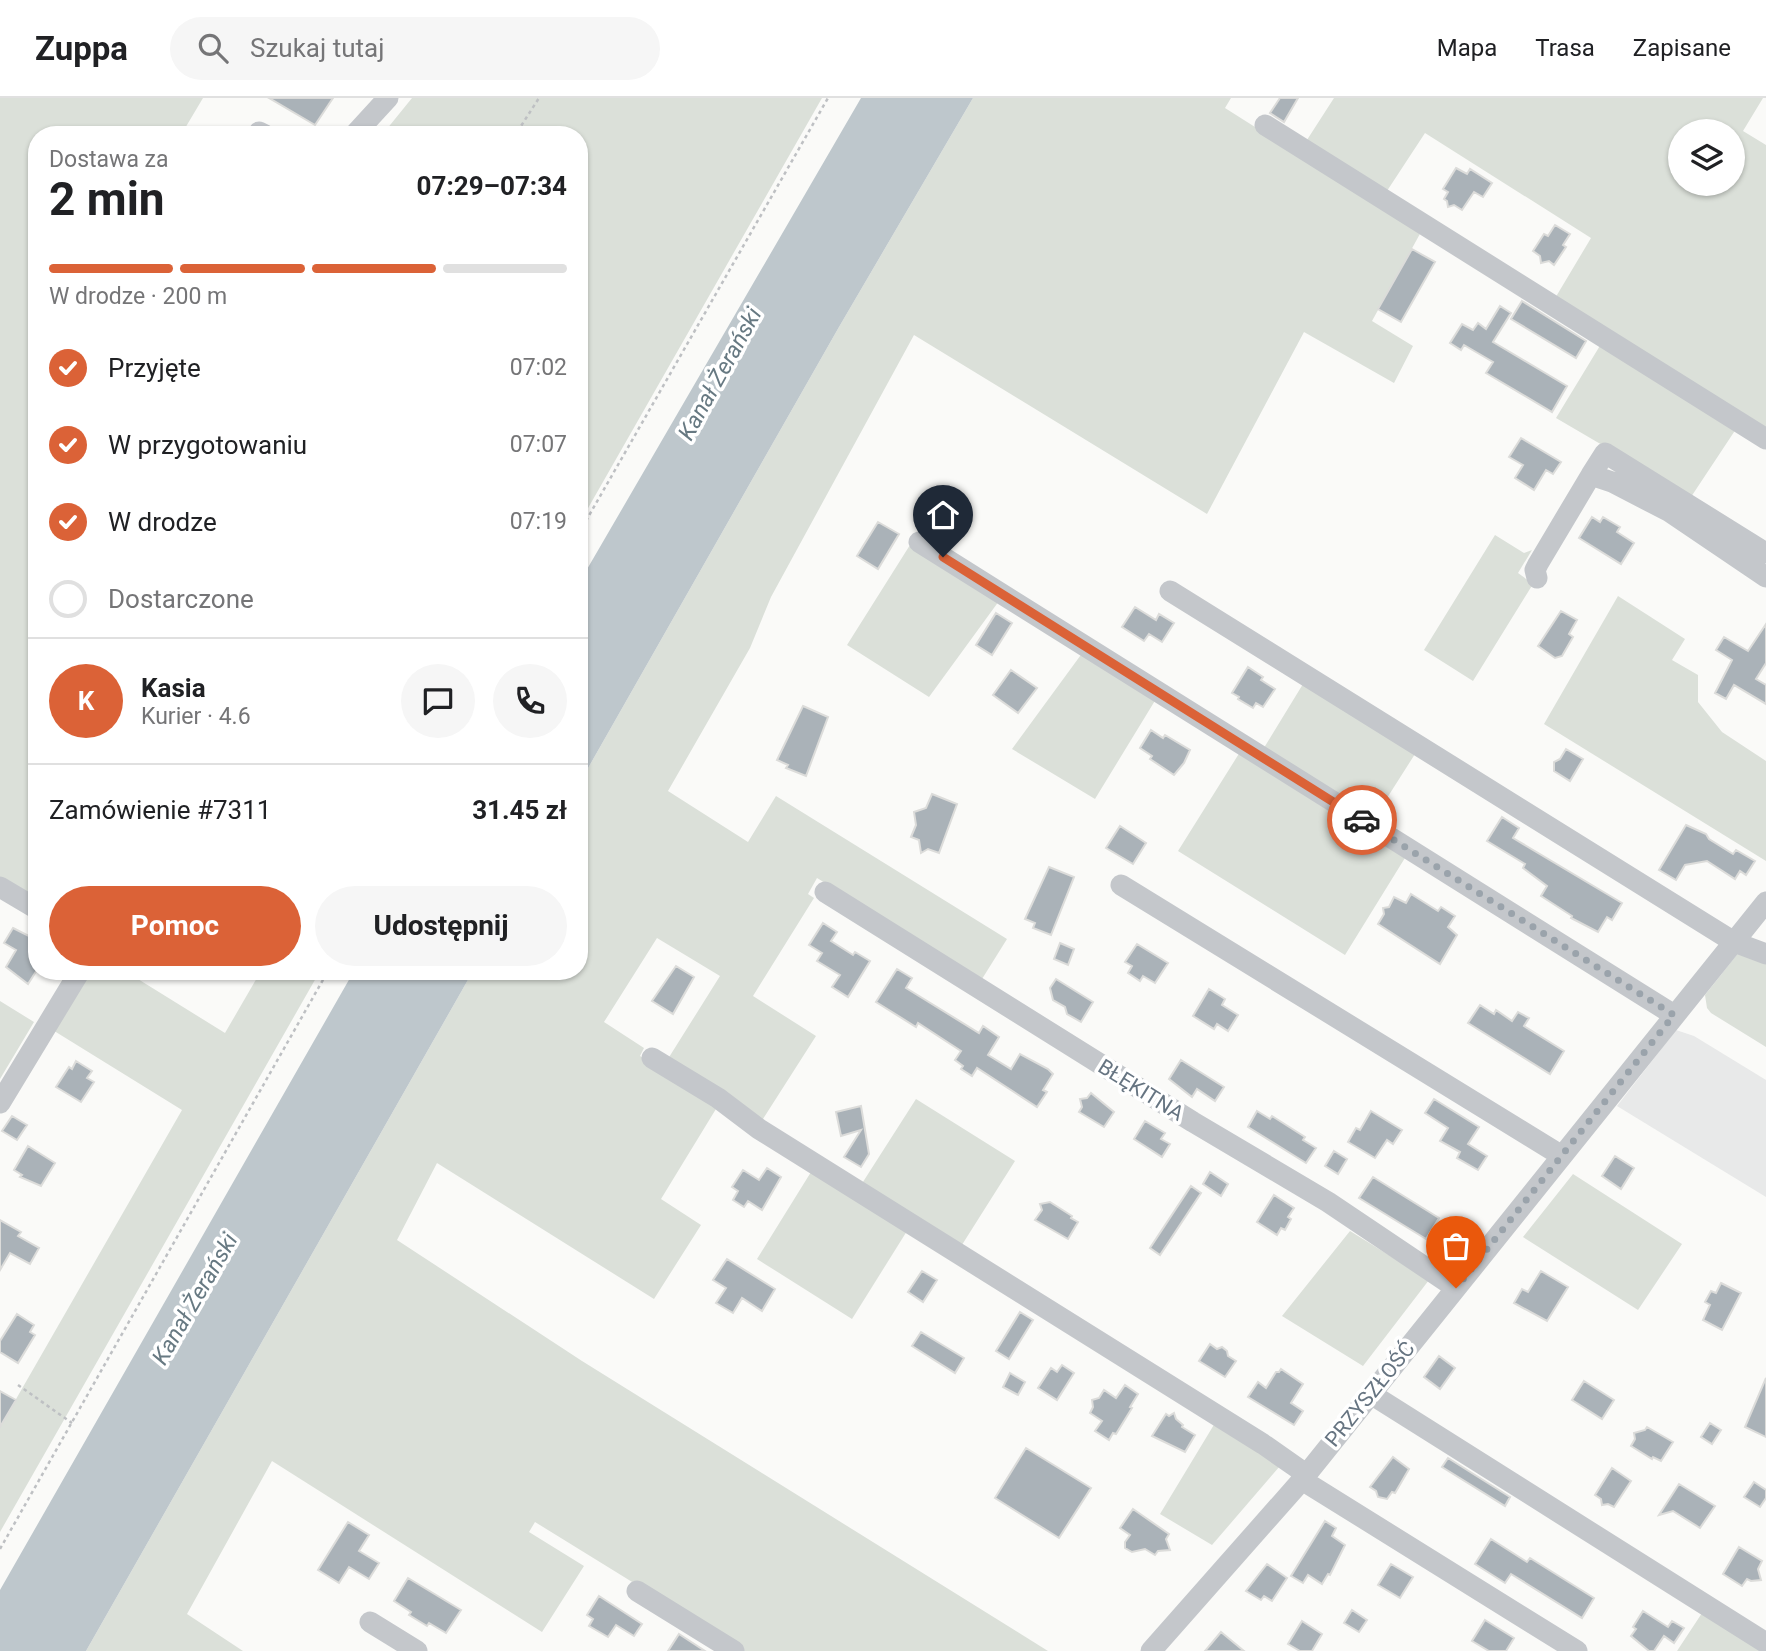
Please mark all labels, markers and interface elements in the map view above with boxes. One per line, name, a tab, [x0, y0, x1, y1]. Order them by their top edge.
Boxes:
search box	[170, 17, 660, 80]
text: Zuppa	[35, 29, 128, 68]
icon: search	[194, 29, 232, 67]
text: Szukaj tutaj	[250, 33, 384, 63]
text: Mapa	[1437, 34, 1497, 62]
text: Trasa	[1535, 34, 1595, 62]
text: Zapisane	[1633, 34, 1731, 62]
map controls	[1668, 119, 1745, 196]
button: layers	[1668, 119, 1745, 196]
text: Dostawa za	[49, 146, 169, 173]
text: 07:29–07:34	[417, 171, 567, 201]
text: 2 min	[49, 172, 165, 226]
text: W drodze · 200 m	[49, 283, 227, 310]
water label: Kanał Żerański	[673, 303, 768, 445]
icon: check	[49, 349, 87, 387]
text: Przyjęte	[108, 353, 201, 383]
text: 07:02	[510, 354, 567, 381]
icon: check	[49, 426, 87, 464]
text: W przygotowaniu	[108, 430, 307, 460]
text: 07:07	[510, 431, 567, 458]
pin	[913, 485, 973, 557]
icon: home	[924, 496, 962, 534]
icon: check	[49, 503, 87, 541]
text: W drodze	[108, 507, 217, 537]
text: 07:19	[510, 508, 567, 535]
text: Dostarczone	[108, 584, 254, 614]
button: chat	[401, 664, 475, 738]
button: phone	[493, 664, 567, 738]
text: Kasia	[141, 673, 206, 703]
text: K	[78, 686, 94, 716]
text: Kurier · 4.6	[141, 703, 251, 730]
courier	[1327, 785, 1397, 855]
text: Zamówienie #7311	[49, 795, 271, 825]
text: 31.45 zł	[472, 795, 567, 825]
icon: car	[1343, 801, 1381, 839]
button: Pomoc	[49, 886, 301, 966]
button: Udostępnij	[315, 886, 567, 966]
street label: BŁĘKITNA	[1094, 1054, 1188, 1126]
pin	[1426, 1216, 1486, 1288]
icon: bag	[1437, 1227, 1475, 1265]
water label: Kanał Żerański	[147, 1228, 244, 1369]
street label: PRZYSZŁOŚĆ	[1320, 1337, 1420, 1451]

